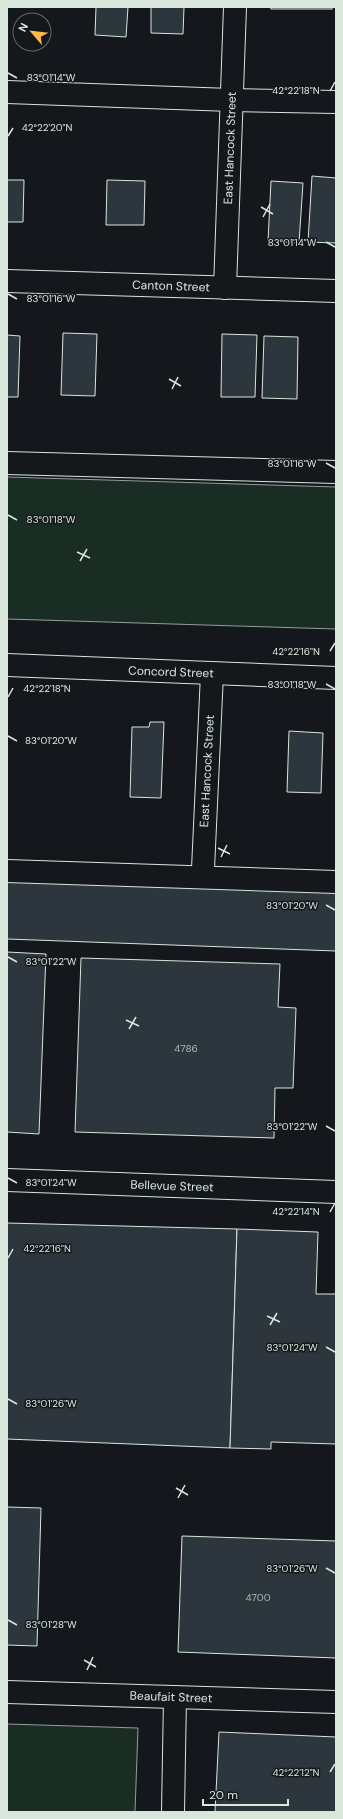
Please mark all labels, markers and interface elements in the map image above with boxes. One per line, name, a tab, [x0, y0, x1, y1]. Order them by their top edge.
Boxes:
north arrow	[12, 12, 52, 52]
text: N	[15, 20, 31, 34]
text: 83°01'14"W	[27, 71, 76, 84]
text: 42°22'18"N	[272, 84, 320, 97]
street label: East Hancock Street	[220, 91, 240, 205]
text: 42°22'20"N	[22, 121, 72, 134]
text: 83°01'14"W	[268, 236, 317, 249]
street label: Canton Street	[132, 277, 210, 295]
text: 83°01'16"W	[27, 292, 76, 305]
text: 83°01'16"W	[268, 457, 317, 470]
text: 83°01'18"W	[27, 513, 76, 526]
text: 42°22'16"N	[272, 645, 320, 658]
street label: Concord Street	[128, 663, 214, 681]
text: 83°01'18"W	[268, 678, 317, 691]
text: 42°22'18"N	[23, 682, 71, 695]
street label: East Hancock Street	[196, 714, 218, 828]
text: 83°01'20"W	[25, 734, 77, 747]
text: 83°01'20"W	[266, 899, 318, 912]
text: 83°01'22"W	[25, 955, 77, 968]
house number: 4786	[174, 1042, 198, 1055]
text: 83°01'22"W	[266, 1120, 318, 1133]
text: 83°01'24"W	[25, 1176, 77, 1189]
street label: Bellevue Street	[130, 1177, 214, 1195]
text: 42°22'14"N	[272, 1205, 320, 1218]
text: 42°22'16"N	[23, 1242, 71, 1255]
text: 83°01'24"W	[266, 1341, 318, 1354]
text: 83°01'26"W	[25, 1397, 77, 1410]
text: 83°01'26"W	[266, 1562, 318, 1575]
house number: 4700	[246, 1591, 271, 1604]
text: 83°01'28"W	[25, 1618, 77, 1631]
street label: Beaufait Street	[129, 1688, 213, 1706]
text: 42°22'12"N	[272, 1766, 320, 1779]
scale bar	[203, 1781, 288, 1807]
text: 20 m	[209, 1787, 238, 1803]

